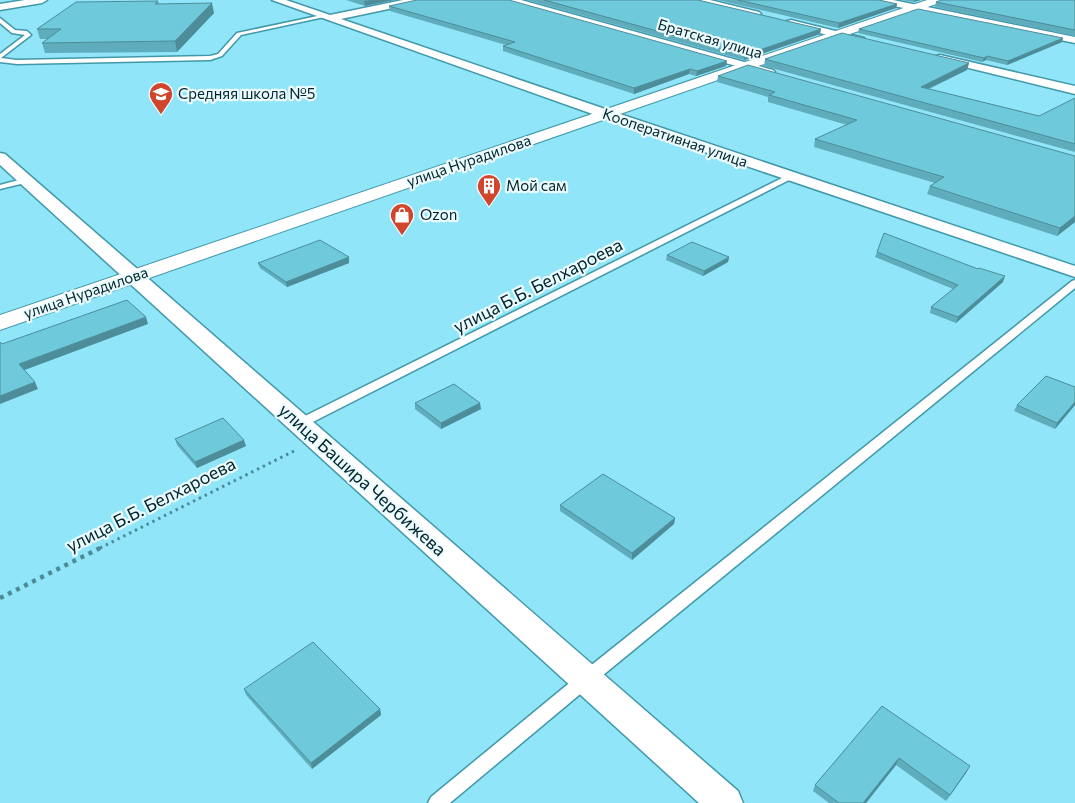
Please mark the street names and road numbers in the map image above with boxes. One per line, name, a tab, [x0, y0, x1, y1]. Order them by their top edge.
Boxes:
street label: Братская улица	[656, 15, 765, 62]
street label: Кооперативная улица	[600, 104, 750, 170]
street label: улица Нурадилова	[404, 130, 533, 190]
street label: улица Б.Б. Белхароева	[449, 233, 626, 337]
street label: улица Нурадилова	[21, 262, 150, 322]
street label: улица Башира Чербижева	[274, 398, 451, 560]
street label: улица Б.Б. Белхароева	[62, 452, 239, 556]

